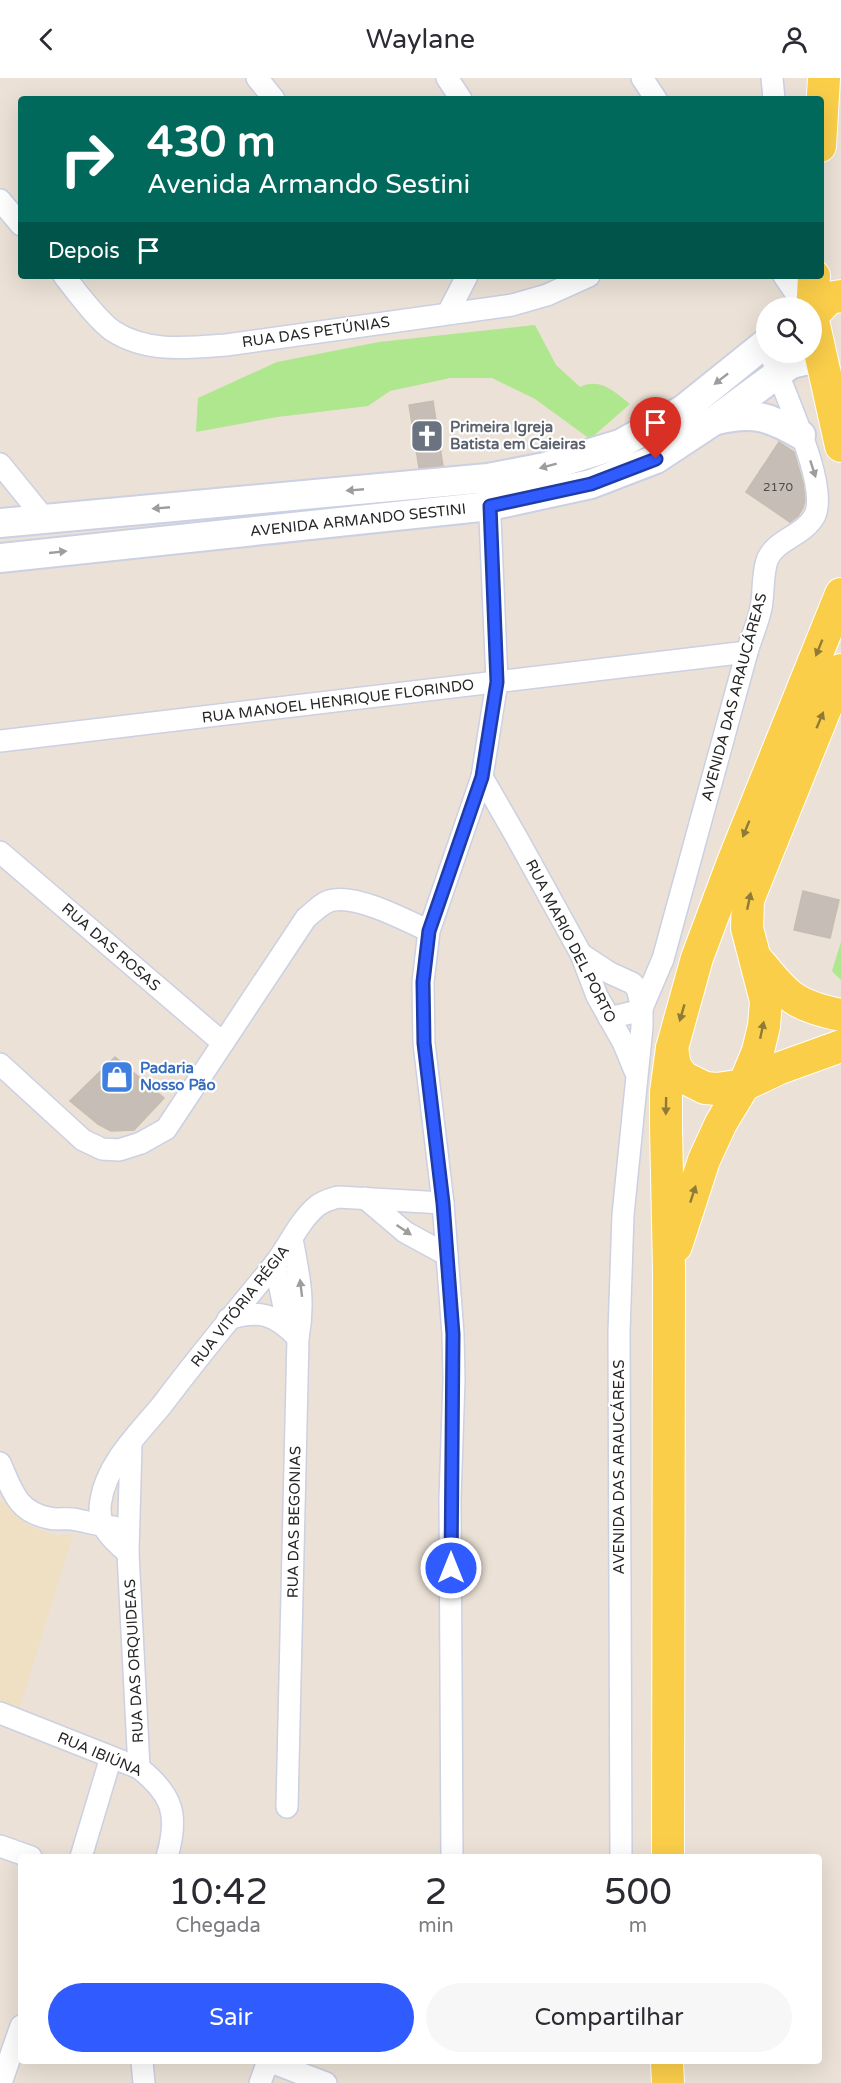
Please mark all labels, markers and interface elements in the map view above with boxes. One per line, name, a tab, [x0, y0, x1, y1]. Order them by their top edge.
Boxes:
icon: back	[30, 23, 63, 56]
text: Waylane	[366, 23, 475, 56]
icon: person	[778, 23, 811, 56]
text: 430 m	[147, 117, 276, 168]
icon: right	[48, 120, 126, 198]
text: Avenida Armando Sestini	[147, 168, 470, 201]
icon: arrive	[132, 234, 165, 267]
text: Depois	[48, 238, 120, 264]
map controls	[756, 297, 822, 363]
button: search	[756, 297, 822, 363]
street label: RUA DAS PETÚNIAS	[241, 313, 391, 351]
one-way arrow	[713, 373, 728, 385]
pin	[630, 397, 681, 459]
icon: arrive	[639, 406, 672, 439]
church icon: Primeira Igreja Batista em Caieiras	[409, 418, 445, 454]
place label: Primeira Igreja Batista em Caieiras	[450, 418, 586, 453]
one-way arrow	[808, 460, 818, 478]
one-way arrow	[539, 462, 557, 471]
house number: 2170	[763, 480, 794, 494]
one-way arrow	[345, 485, 364, 495]
street label: AVENIDA ARMANDO SESTINI	[249, 500, 467, 540]
one-way arrow	[151, 503, 170, 512]
one-way arrow	[49, 547, 68, 557]
street label: AVENIDA DAS ARAUCÁREAS	[698, 591, 770, 803]
one-way arrow	[814, 639, 823, 657]
street label: RUA MANOEL HENRIQUE FLORINDO	[201, 675, 475, 727]
one-way arrow	[815, 711, 825, 729]
one-way arrow	[741, 820, 751, 838]
street label: RUA MARIO DEL PORTO	[522, 856, 620, 1026]
one-way arrow	[744, 892, 754, 911]
street label: RUA DAS ROSAS	[58, 899, 164, 995]
one-way arrow	[677, 1004, 686, 1022]
one-way arrow	[758, 1020, 767, 1039]
shop icon: Padaria Nosso Pão	[99, 1059, 135, 1095]
place label: Padaria Nosso Pão	[140, 1059, 216, 1094]
one-way arrow	[661, 1096, 671, 1115]
one-way arrow	[688, 1185, 698, 1203]
one-way arrow	[395, 1224, 411, 1236]
street label: RUA VITÓRIA RÉGIA	[187, 1242, 293, 1370]
one-way arrow	[296, 1279, 306, 1298]
street label: AVENIDA DAS ARAUCÁREAS	[610, 1360, 628, 1574]
street label: RUA DAS BEGONIAS	[284, 1446, 304, 1598]
position arrow	[419, 1536, 483, 1600]
street label: RUA DAS ORQUIDEAS	[121, 1579, 147, 1743]
street label: RUA IBIÚNA	[55, 1728, 145, 1780]
text: 10:42	[168, 1871, 268, 1914]
text: 2	[425, 1871, 447, 1914]
text: 500	[604, 1871, 672, 1914]
text: Chegada	[176, 1914, 261, 1938]
text: min	[418, 1914, 454, 1938]
text: m	[629, 1914, 647, 1938]
button: Sair	[48, 1983, 414, 2052]
button: Compartilhar	[426, 1983, 792, 2052]

